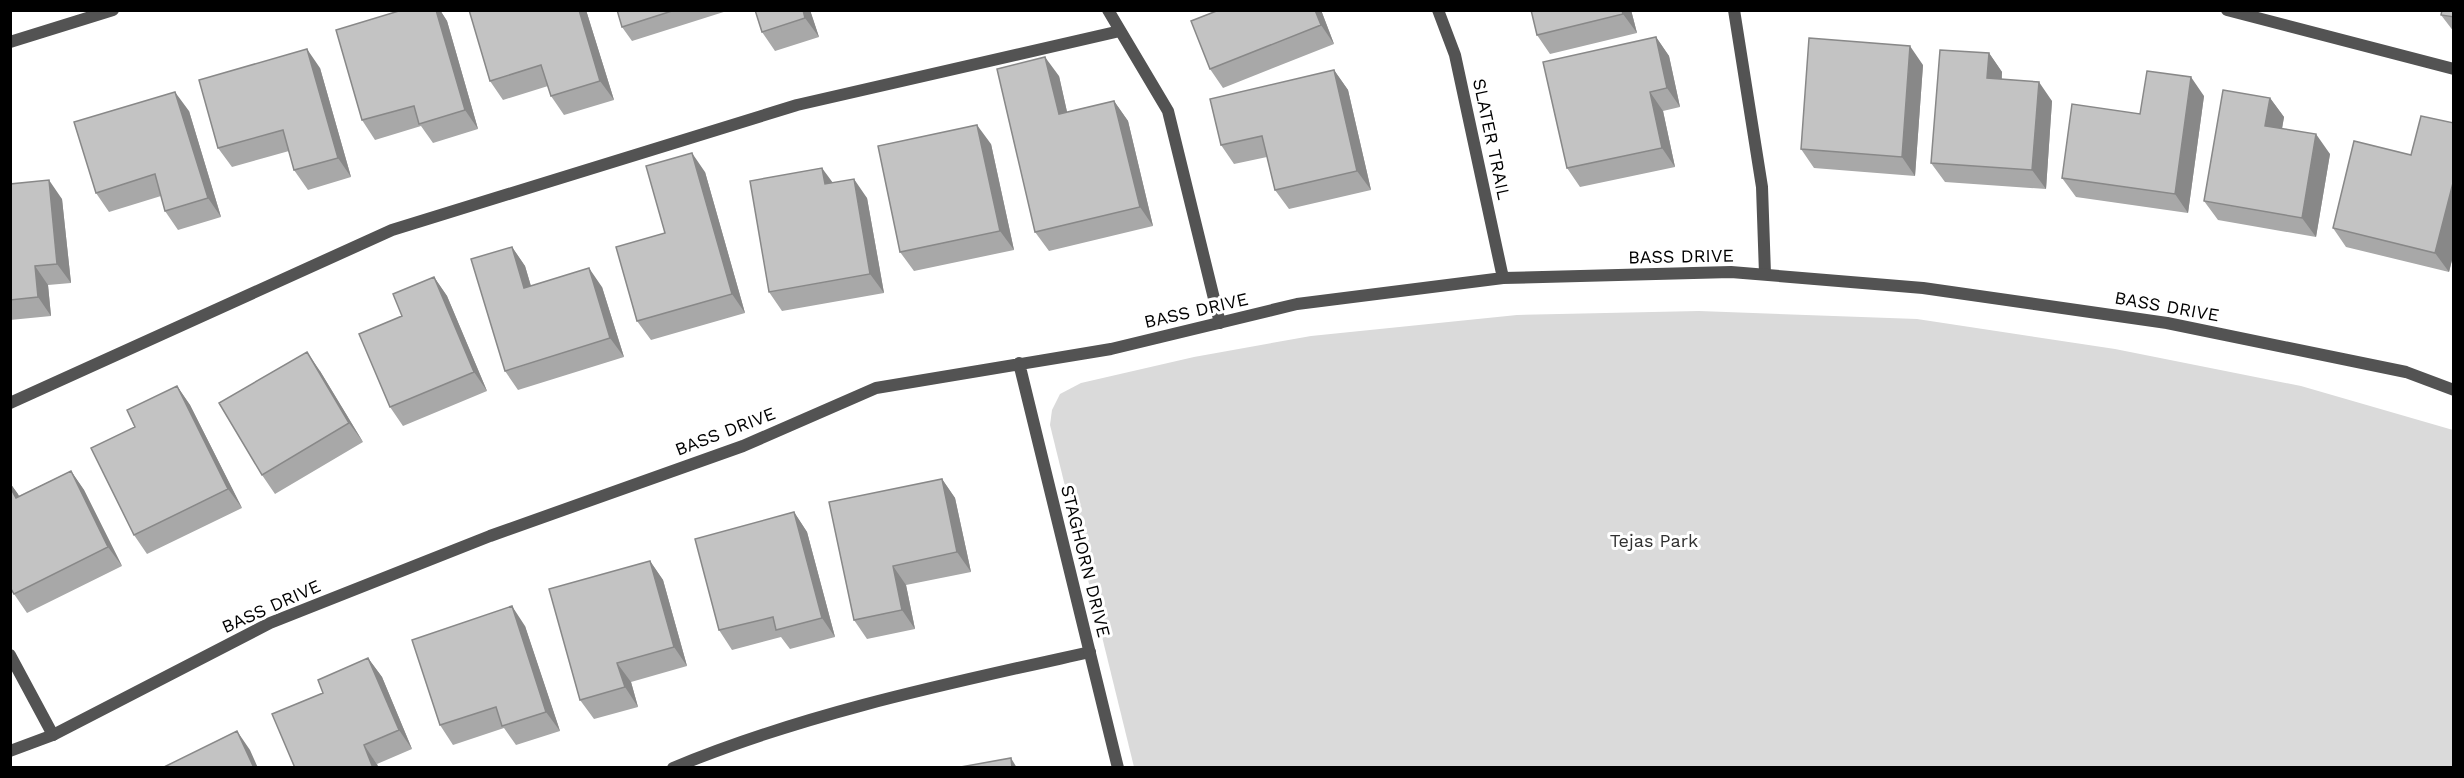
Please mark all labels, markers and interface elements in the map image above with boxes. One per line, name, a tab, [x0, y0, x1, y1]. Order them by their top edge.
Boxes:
street label: SLATER TRAIL	[1469, 76, 1515, 202]
street label: BASS DRIVE	[1628, 245, 1734, 267]
street label: BASS DRIVE	[2113, 286, 2221, 326]
street label: BASS DRIVE	[1142, 288, 1250, 332]
street label: BASS DRIVE	[672, 402, 778, 460]
street label: STAGHORN DRIVE	[1057, 483, 1115, 639]
park label: Tejas Park	[1610, 530, 1698, 551]
street label: BASS DRIVE	[218, 575, 324, 637]

